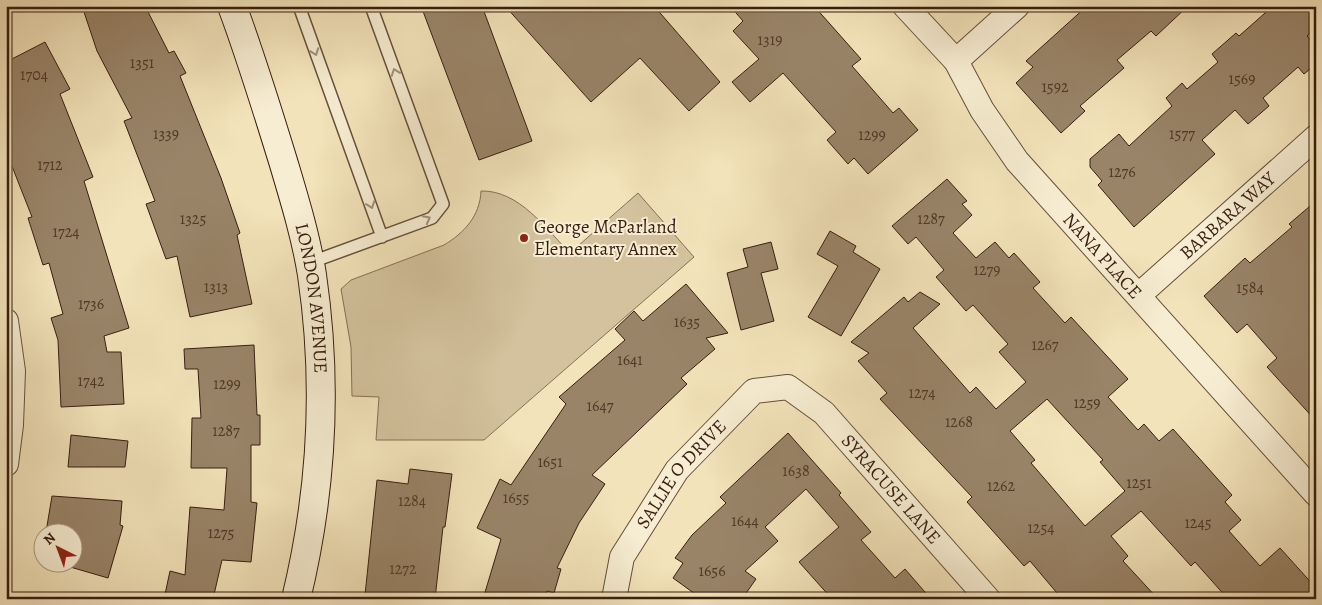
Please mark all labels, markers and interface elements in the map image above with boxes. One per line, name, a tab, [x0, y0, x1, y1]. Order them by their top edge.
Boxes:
house number: 1319	[758, 29, 782, 51]
one-way arrow	[309, 47, 319, 56]
house number: 1351	[130, 52, 155, 74]
house number: 1704	[20, 64, 48, 86]
house number: 1569	[1228, 68, 1256, 90]
one-way arrow	[391, 69, 401, 77]
house number: 1592	[1041, 76, 1069, 98]
house number: 1339	[153, 123, 179, 145]
house number: 1577	[1169, 123, 1195, 145]
house number: 1299	[858, 124, 886, 146]
house number: 1712	[37, 154, 63, 176]
house number: 1276	[1108, 161, 1136, 183]
street label: BARBARA WAY	[1174, 165, 1282, 266]
one-way arrow	[365, 200, 375, 209]
street label: NANA PLACE	[1057, 207, 1148, 305]
house number: 1325	[180, 208, 206, 230]
house number: 1287	[917, 208, 945, 230]
place label: George McParland Elementary Annex	[534, 214, 678, 262]
one-way arrow	[422, 215, 431, 225]
street label: LONDON AVENUE	[288, 220, 334, 374]
house number: 1724	[52, 221, 80, 243]
marker: George McParland Elementary Annex	[518, 232, 530, 244]
house number: 1279	[973, 259, 1001, 281]
house number: 1313	[204, 276, 228, 298]
house number: 1584	[1236, 277, 1264, 299]
house number: 1736	[78, 293, 104, 315]
house number: 1635	[674, 311, 700, 333]
house number: 1267	[1031, 334, 1059, 356]
house number: 1641	[617, 349, 643, 371]
house number: 1742	[77, 370, 105, 392]
house number: 1299	[213, 373, 241, 395]
house number: 1274	[908, 382, 936, 404]
house number: 1259	[1073, 392, 1101, 414]
house number: 1647	[587, 395, 614, 417]
house number: 1268	[945, 411, 973, 433]
street label: SALLIE O DRIVE	[630, 414, 732, 534]
house number: 1287	[212, 420, 240, 442]
street label: SYRACUSE LANE	[835, 428, 947, 550]
house number: 1651	[537, 451, 563, 473]
house number: 1638	[782, 460, 810, 482]
house number: 1251	[1126, 472, 1152, 494]
house number: 1262	[987, 475, 1015, 497]
house number: 1655	[503, 487, 529, 509]
house number: 1284	[398, 490, 426, 512]
house number: 1644	[731, 510, 759, 532]
house number: 1245	[1184, 512, 1212, 534]
house number: 1254	[1027, 517, 1055, 539]
north arrow	[32, 522, 82, 572]
house number: 1275	[208, 522, 234, 544]
text: N	[39, 528, 60, 549]
house number: 1272	[389, 558, 417, 580]
house number: 1656	[698, 560, 726, 582]

